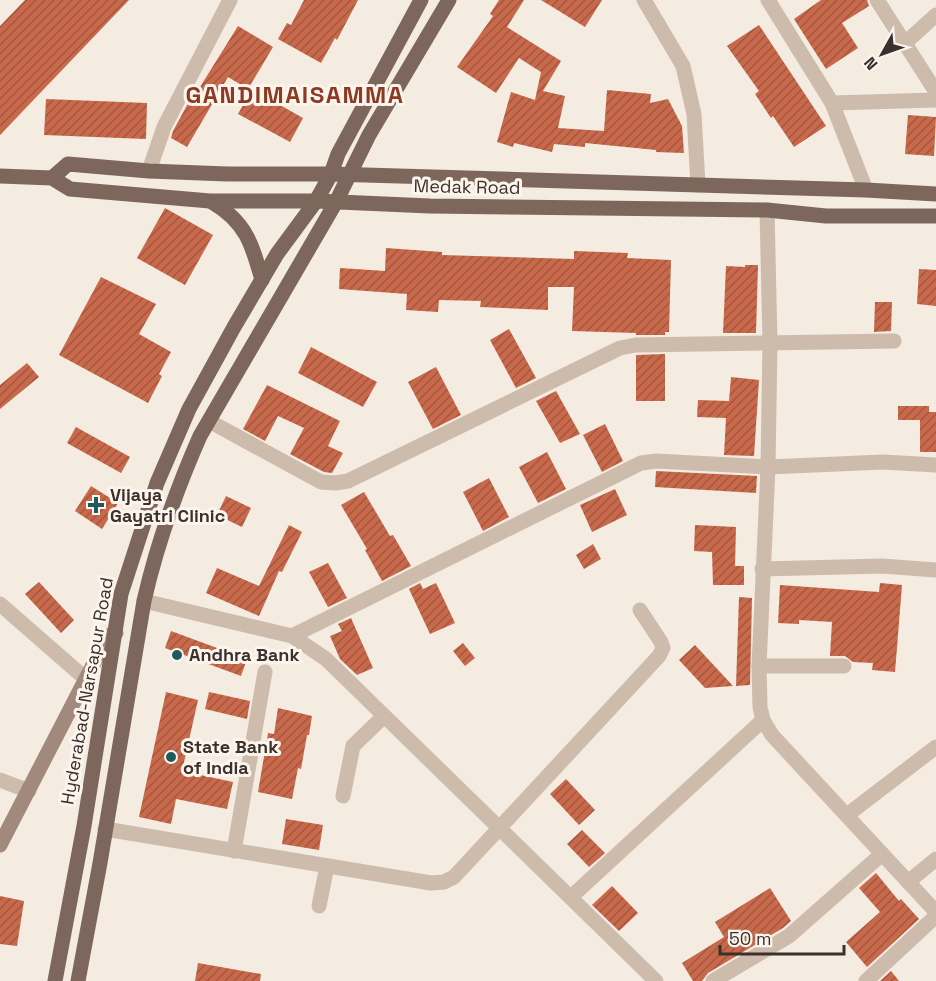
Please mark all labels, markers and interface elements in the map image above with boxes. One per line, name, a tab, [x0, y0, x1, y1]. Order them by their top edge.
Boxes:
north arrow	[852, 24, 912, 84]
text: N	[859, 52, 882, 74]
district label: GANDIMAISAMMA	[185, 79, 405, 110]
street label: Medak Road	[413, 174, 521, 199]
place label: Vijaya Gayatri Clinic	[110, 483, 225, 527]
marker: Vijaya Gayatri Clinic	[87, 496, 105, 514]
street label: Hyderabad-Narsapur Road	[55, 576, 118, 806]
place label: Andhra Bank	[189, 643, 300, 666]
marker: Andhra Bank	[170, 648, 184, 662]
place label: State Bank of India	[183, 735, 278, 779]
marker: State Bank of India	[164, 750, 178, 764]
scale bar	[720, 918, 844, 956]
text: 50 m	[729, 927, 771, 950]

